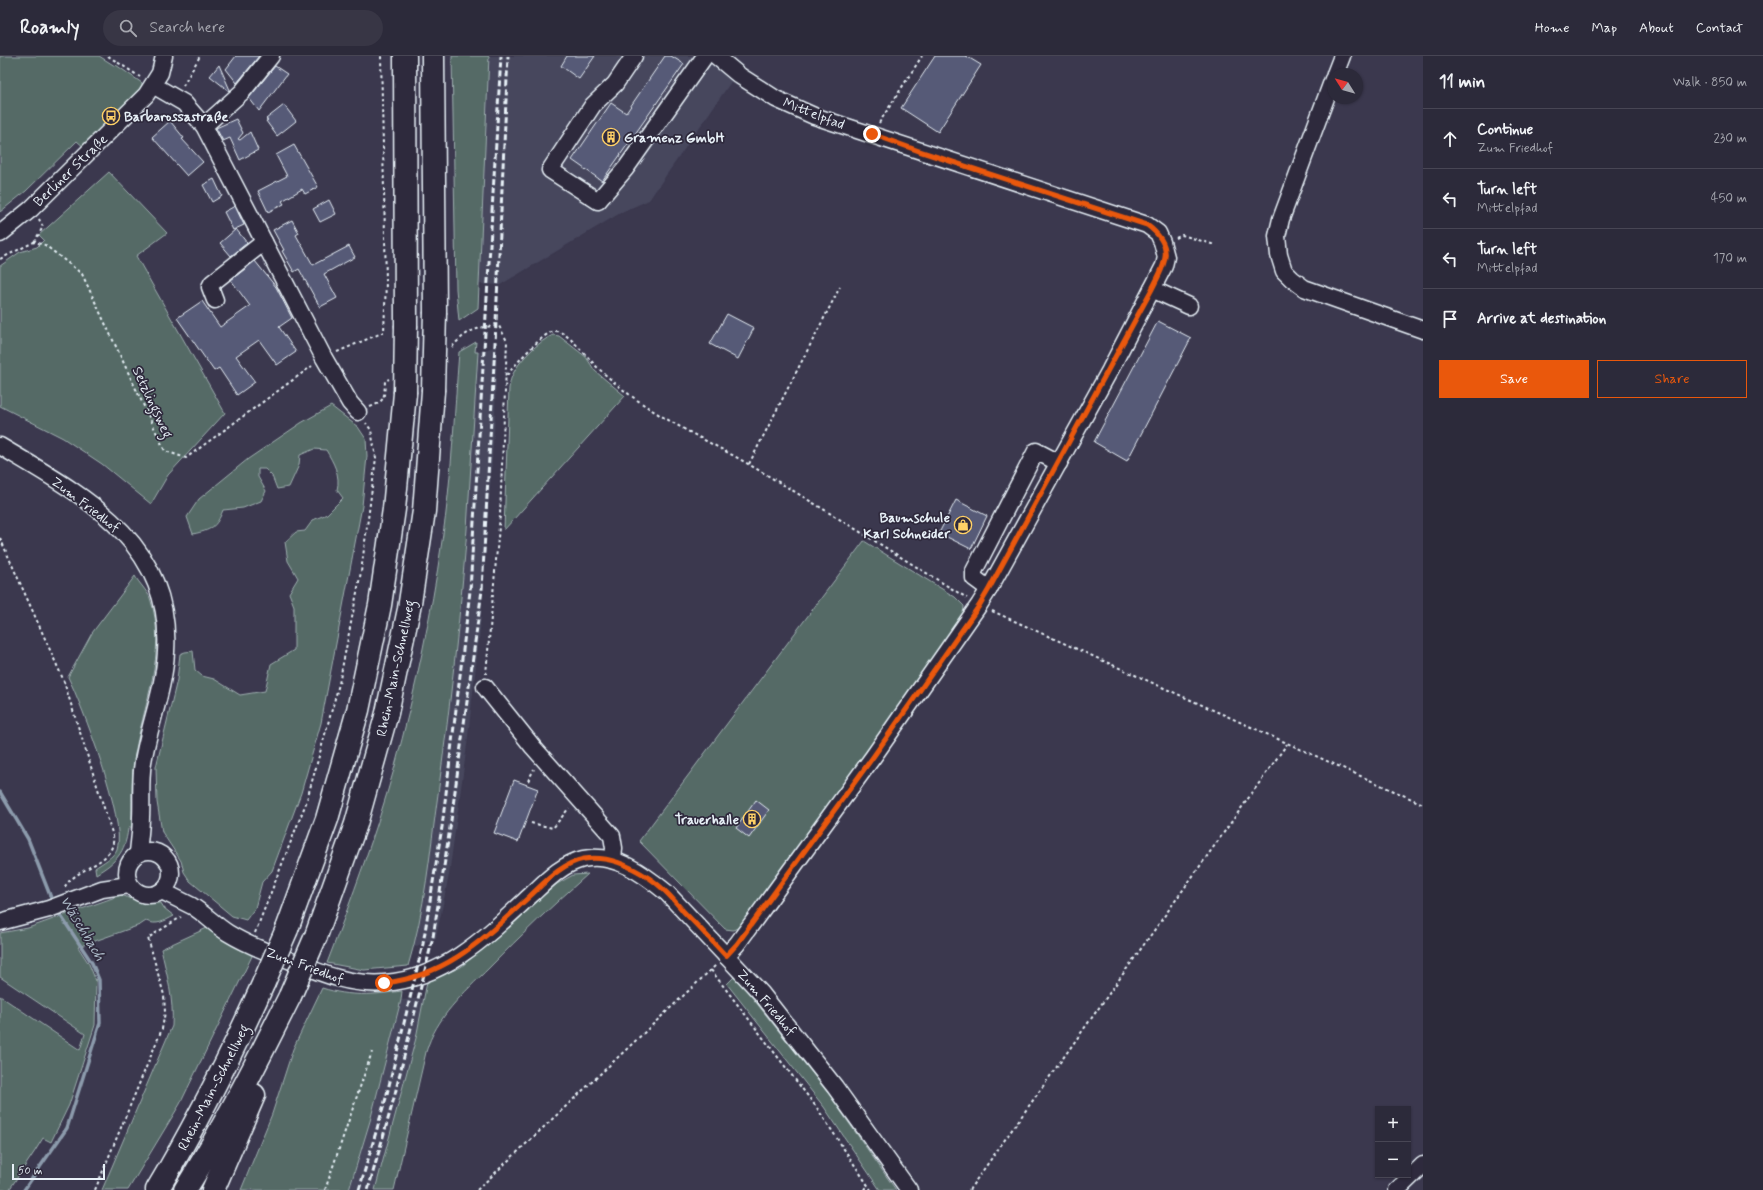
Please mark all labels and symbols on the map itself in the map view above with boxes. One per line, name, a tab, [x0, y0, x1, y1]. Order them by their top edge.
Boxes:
north arrow	[1327, 68, 1363, 104]
street label: Mittelpfad	[780, 94, 847, 134]
bus stop icon: Barbarossastraße	[101, 106, 121, 126]
place label: Barbarossastraße	[124, 108, 228, 126]
route end	[863, 125, 881, 143]
building icon: Gramenz GmbH	[601, 127, 621, 147]
place label: Gramenz GmbH	[624, 129, 725, 147]
street label: Berliner Straße	[30, 131, 112, 211]
street label: Setzlingsweg	[126, 364, 177, 442]
street label: Zum Friedhof	[47, 473, 124, 537]
place label: Baumschule Karl Schneider	[863, 509, 951, 543]
shop icon: Baumschule Karl Schneider	[953, 515, 973, 535]
street label: Rhein-Main-Schnellweg	[373, 598, 421, 739]
building icon: Trauerhalle	[742, 809, 762, 829]
place label: Trauerhalle	[675, 811, 739, 829]
water label: Wäschbach	[55, 892, 110, 965]
street label: Zum Friedhof	[263, 943, 346, 988]
street label: Zum Friedhof	[733, 966, 800, 1039]
route start	[375, 974, 393, 992]
street label: Rhein-Main-Schnellweg	[174, 1021, 255, 1155]
scale bar	[12, 1162, 105, 1181]

